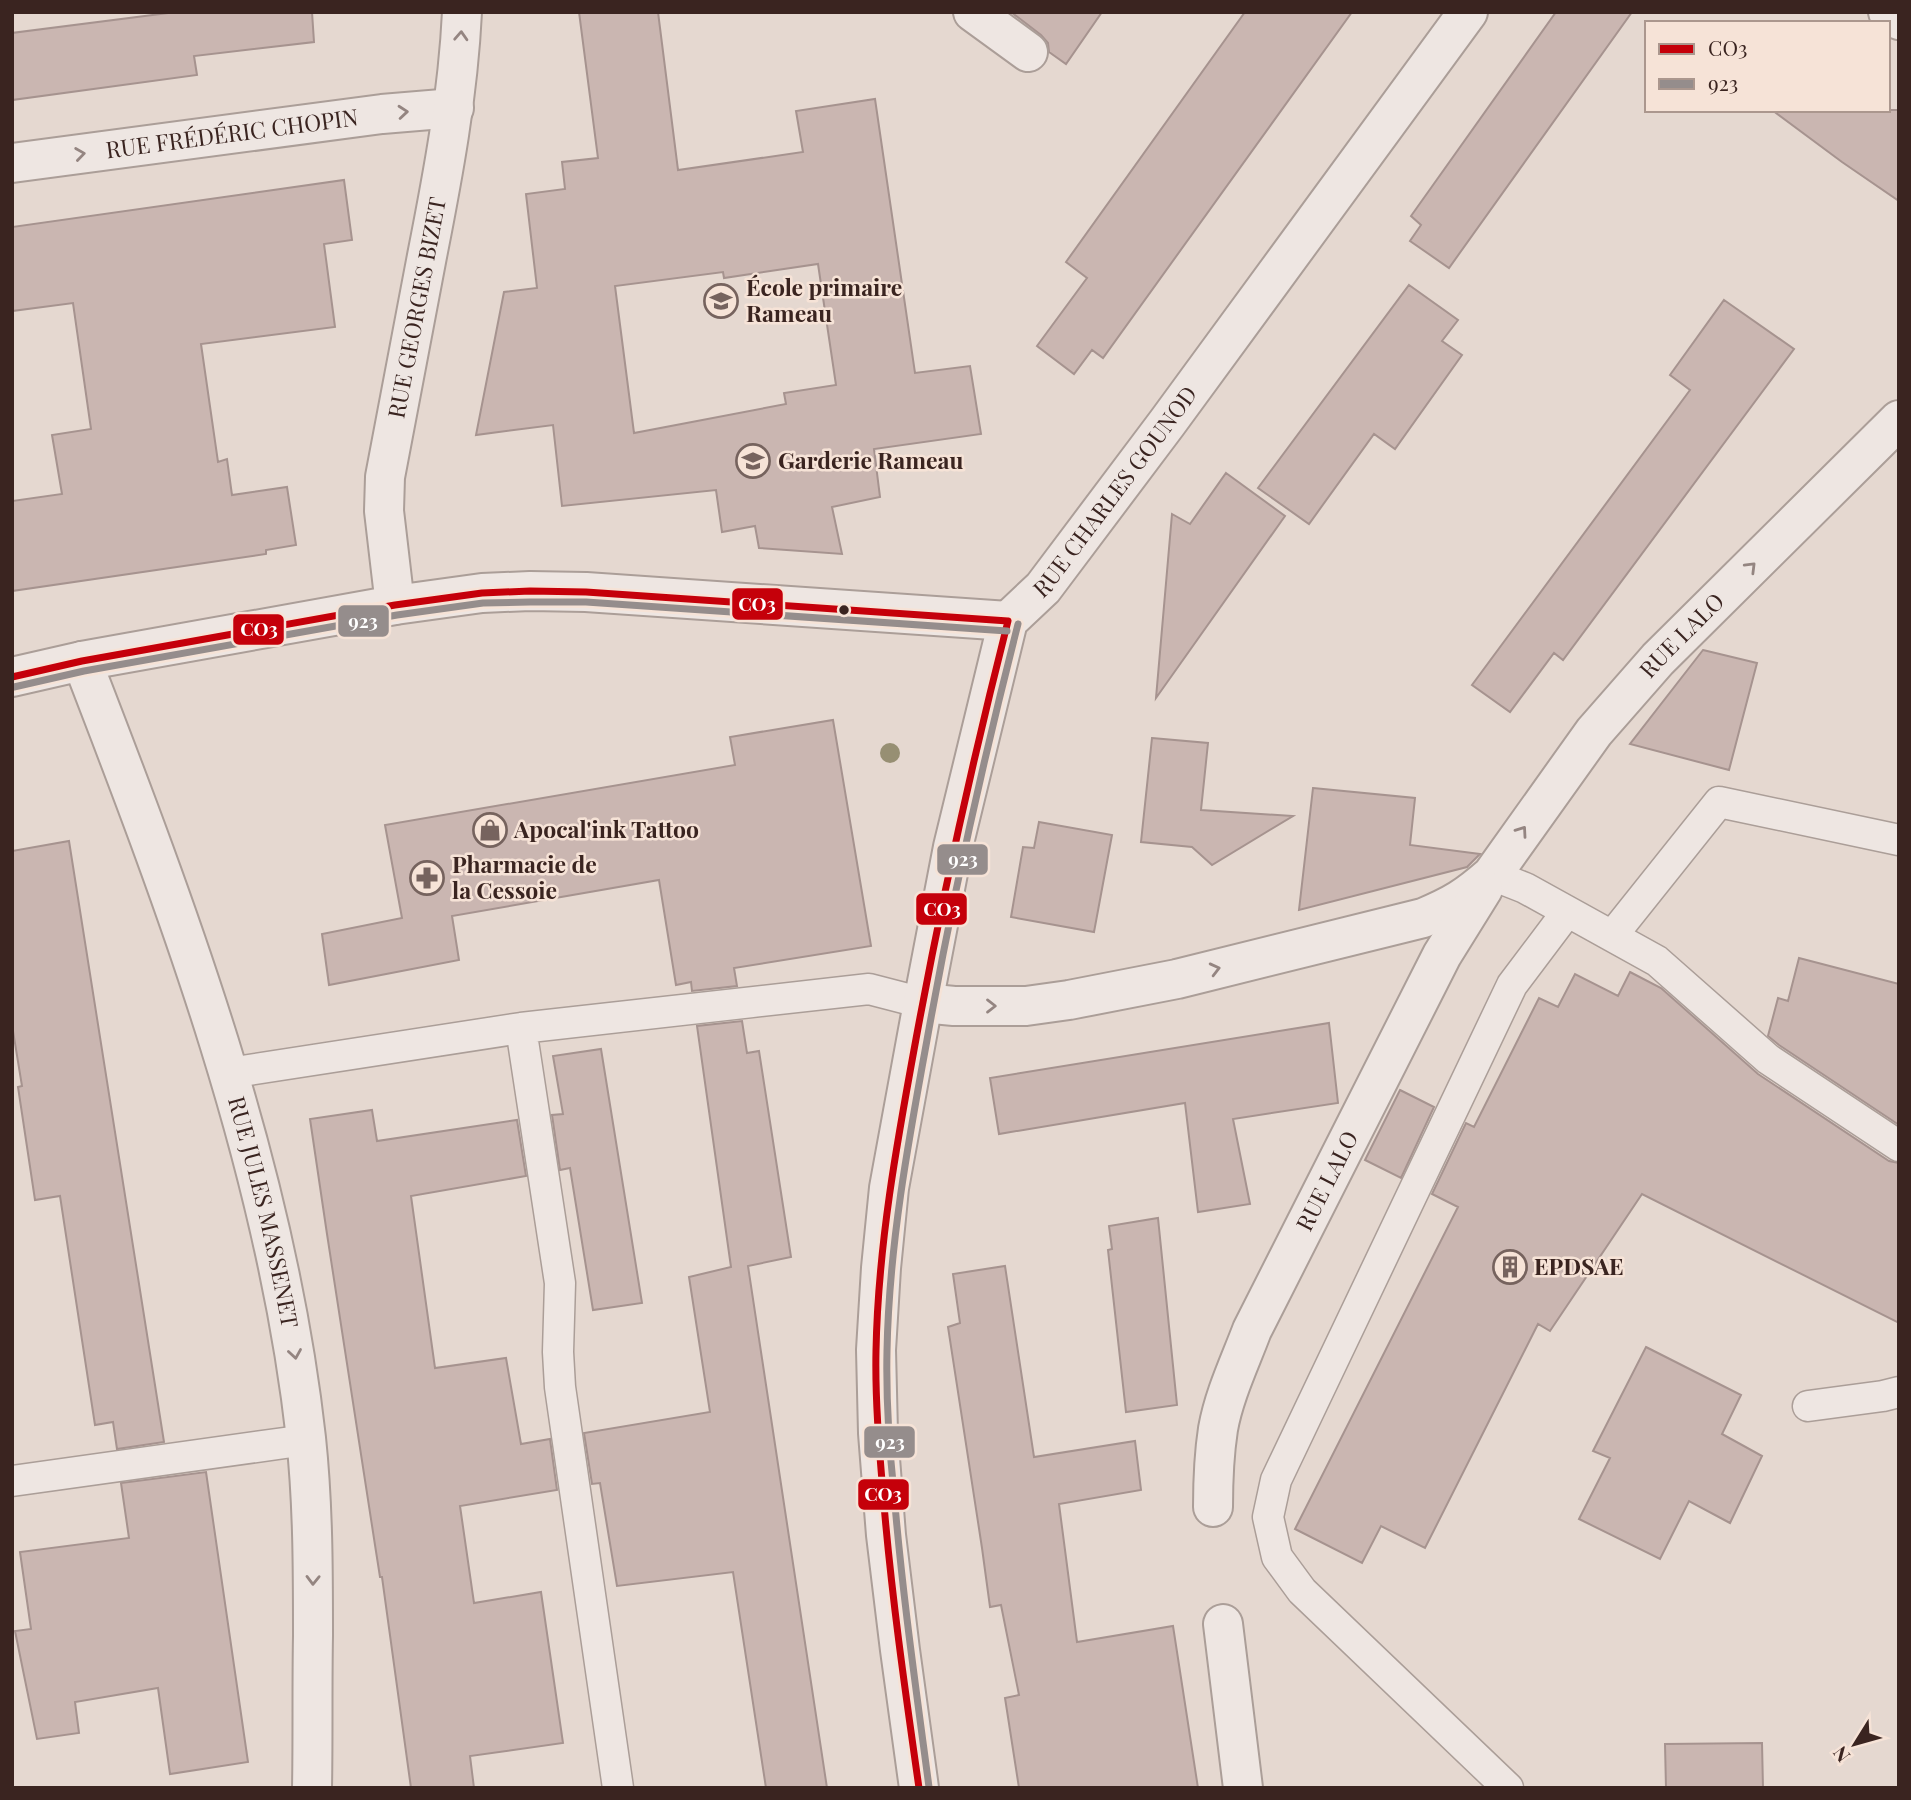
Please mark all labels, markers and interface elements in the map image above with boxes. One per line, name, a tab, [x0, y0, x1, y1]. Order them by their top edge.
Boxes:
legend	[1645, 21, 1890, 112]
one-way arrow	[453, 30, 468, 41]
text: CO3	[1708, 33, 1747, 61]
text: 923	[1708, 68, 1738, 96]
street label: RUE FRÉDÉRIC CHOPIN	[104, 100, 360, 164]
one-way arrow	[397, 105, 408, 120]
one-way arrow	[74, 147, 86, 162]
street label: RUE GEORGES BIZET	[380, 194, 452, 421]
place label: École primaire Rameau	[746, 271, 902, 328]
school or university icon: École primaire Rameau	[702, 282, 740, 320]
street label: RUE CHARLES GOUNOD	[1026, 379, 1203, 604]
school or university icon: Garderie Rameau	[734, 442, 772, 480]
place label: Garderie Rameau	[778, 444, 963, 475]
one-way arrow	[1743, 563, 1756, 576]
street label: RUE LALO	[1632, 585, 1730, 684]
line badge: CO3	[731, 587, 784, 621]
text: CO3	[738, 590, 776, 616]
unlabelled marker	[837, 603, 851, 617]
line badge: 923	[337, 604, 390, 638]
text: 923	[348, 607, 378, 633]
line badge: CO3	[232, 613, 285, 646]
text: CO3	[240, 615, 278, 641]
shop icon: Apocal'ink Tattoo	[471, 811, 509, 849]
place label: Apocal'ink Tattoo	[513, 813, 699, 844]
one-way arrow	[1514, 826, 1526, 839]
line badge: 923	[936, 843, 989, 876]
text: 923	[948, 845, 978, 871]
place label: Pharmacie de la Cessoie	[452, 848, 597, 905]
pharmacy icon: Pharmacie de la Cessoie	[408, 859, 446, 897]
line badge: CO3	[915, 892, 968, 926]
text: CO3	[923, 895, 961, 921]
one-way arrow	[1208, 963, 1220, 977]
one-way arrow	[986, 998, 996, 1014]
street label: RUE JULES MASSENET	[222, 1092, 307, 1330]
street label: RUE LALO	[1288, 1125, 1364, 1236]
building icon: EPDSAE	[1491, 1248, 1529, 1286]
place label: EPDSAE	[1534, 1250, 1624, 1281]
one-way arrow	[287, 1348, 302, 1360]
line badge: 923	[863, 1425, 916, 1459]
text: 923	[875, 1428, 905, 1454]
line badge: CO3	[857, 1478, 910, 1511]
text: CO3	[864, 1480, 902, 1506]
one-way arrow	[305, 1576, 321, 1586]
north arrow	[1820, 1709, 1890, 1779]
text: N	[1826, 1741, 1855, 1768]

